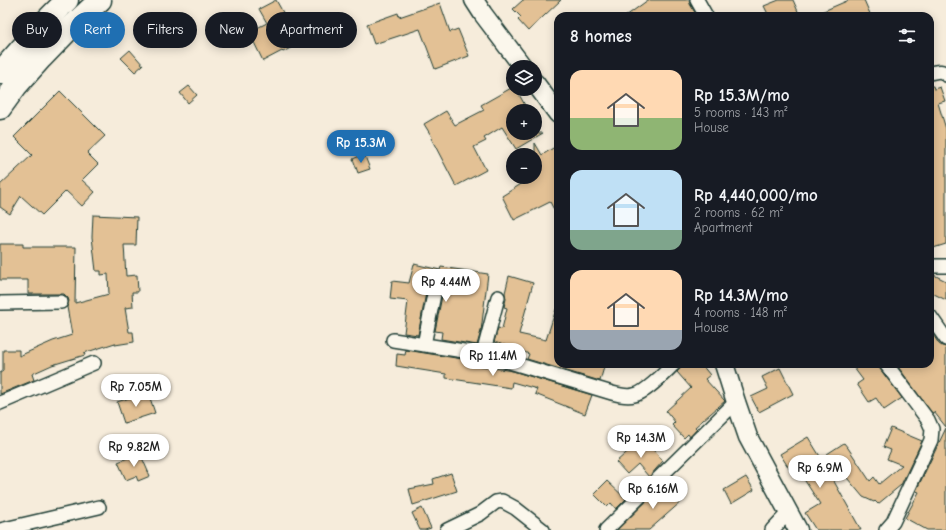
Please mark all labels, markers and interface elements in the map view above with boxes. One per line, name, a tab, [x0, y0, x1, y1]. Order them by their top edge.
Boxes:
chip: Buy	[12, 12, 62, 48]
chip: Rent	[70, 12, 125, 48]
chip: Filters	[133, 12, 197, 48]
chip: New	[205, 12, 258, 48]
chip: Apartment	[266, 12, 357, 48]
icon: filters	[896, 25, 918, 47]
text: 8 homes	[570, 27, 632, 46]
map controls	[506, 60, 542, 184]
button: layers	[506, 60, 542, 96]
icon: home	[602, 86, 650, 134]
text: Rp 15.3M/mo	[694, 86, 789, 105]
button: +	[506, 104, 542, 140]
text: 5 rooms · 143 m²	[694, 105, 788, 120]
text: House	[694, 120, 729, 135]
pin: Rp 15.3M	[320, 130, 402, 164]
text: Rp 15.3M	[336, 135, 386, 150]
button: −	[506, 148, 542, 184]
icon: home	[602, 186, 650, 234]
text: Rp 4,440,000/mo	[694, 186, 818, 205]
text: 2 rooms · 62 m²	[694, 205, 783, 220]
text: Apartment	[694, 220, 752, 235]
pin: Rp 4.44M	[405, 269, 487, 303]
text: Rp 4.44M	[421, 274, 471, 289]
icon: home	[602, 286, 650, 334]
text: Rp 14.3M/mo	[694, 286, 788, 305]
text: 4 rooms · 148 m²	[694, 305, 787, 320]
text: House	[694, 320, 729, 335]
pin: Rp 11.4M	[452, 343, 534, 377]
text: Rp 11.4M	[469, 348, 517, 363]
pin: Rp 7.05M	[95, 374, 177, 408]
text: Rp 7.05M	[110, 379, 162, 394]
pin: Rp 14.3M	[600, 425, 682, 459]
text: Rp 14.3M	[616, 430, 666, 445]
pin: Rp 9.82M	[93, 434, 175, 468]
text: Rp 9.82M	[108, 439, 160, 454]
pin: Rp 6.9M	[783, 455, 857, 489]
text: Rp 6.9M	[797, 460, 843, 475]
pin: Rp 6.16M	[612, 476, 694, 510]
text: Rp 6.16M	[628, 481, 678, 496]

